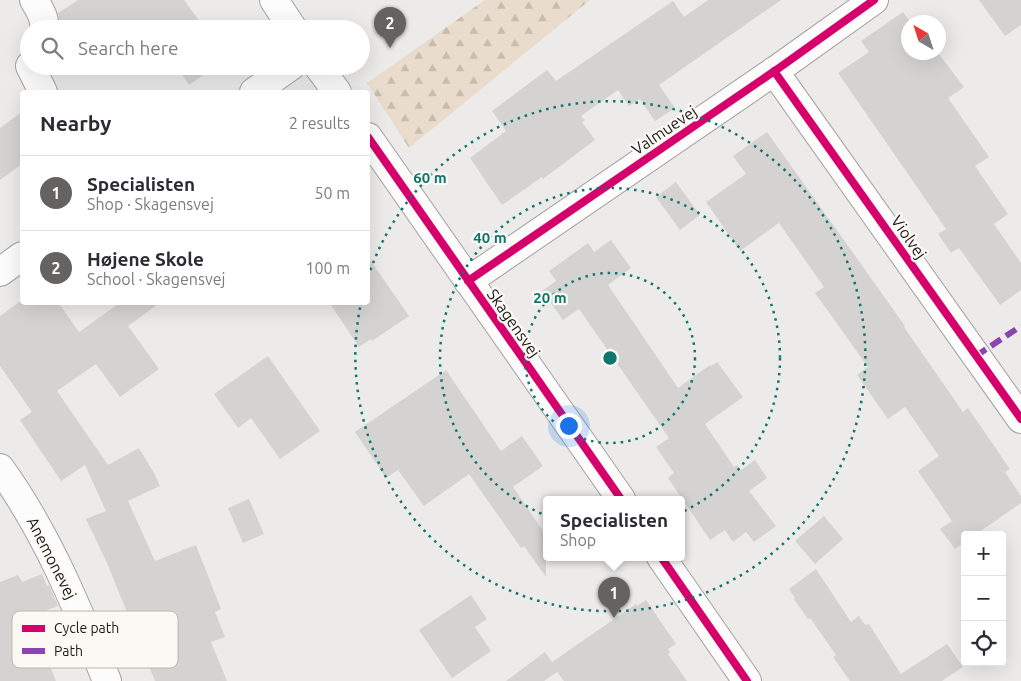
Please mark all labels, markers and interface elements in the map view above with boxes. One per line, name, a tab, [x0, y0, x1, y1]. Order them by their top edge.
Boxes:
pin: 2	[374, 7, 406, 48]
north arrow	[901, 15, 946, 60]
search box	[20, 20, 370, 75]
icon: search	[38, 34, 66, 62]
text: Search here	[78, 37, 178, 59]
street label: Valmuevej	[628, 102, 700, 158]
text: Nearby	[40, 111, 111, 135]
text: 2 results	[289, 114, 350, 132]
text: 60 m	[413, 169, 447, 186]
text: Specialisten	[87, 173, 195, 195]
text: 1	[51, 184, 61, 202]
text: 50 m	[314, 184, 350, 202]
text: Shop · Skagensvej	[87, 195, 214, 213]
street label: Violvej	[888, 212, 930, 262]
text: 40 m	[473, 229, 507, 246]
text: Højene Skole	[87, 248, 204, 270]
text: 2	[51, 259, 61, 277]
text: 100 m	[305, 259, 350, 277]
text: School · Skagensvej	[87, 270, 225, 288]
street label: Skagensvej	[484, 285, 544, 361]
text: 20 m	[533, 289, 567, 306]
centre of rings	[601, 349, 619, 367]
your location	[556, 413, 582, 439]
popup	[543, 496, 685, 561]
text: Specialisten	[560, 509, 668, 531]
street label: Anemonevej	[24, 514, 80, 602]
text: Shop	[560, 531, 596, 549]
map controls	[961, 531, 1006, 666]
button: +	[961, 531, 1006, 576]
button: −	[961, 576, 1006, 621]
pin: 1	[598, 577, 630, 618]
legend	[12, 611, 178, 668]
text: Cycle path	[54, 620, 119, 636]
button: locate	[961, 621, 1006, 666]
text: Path	[54, 643, 83, 659]

